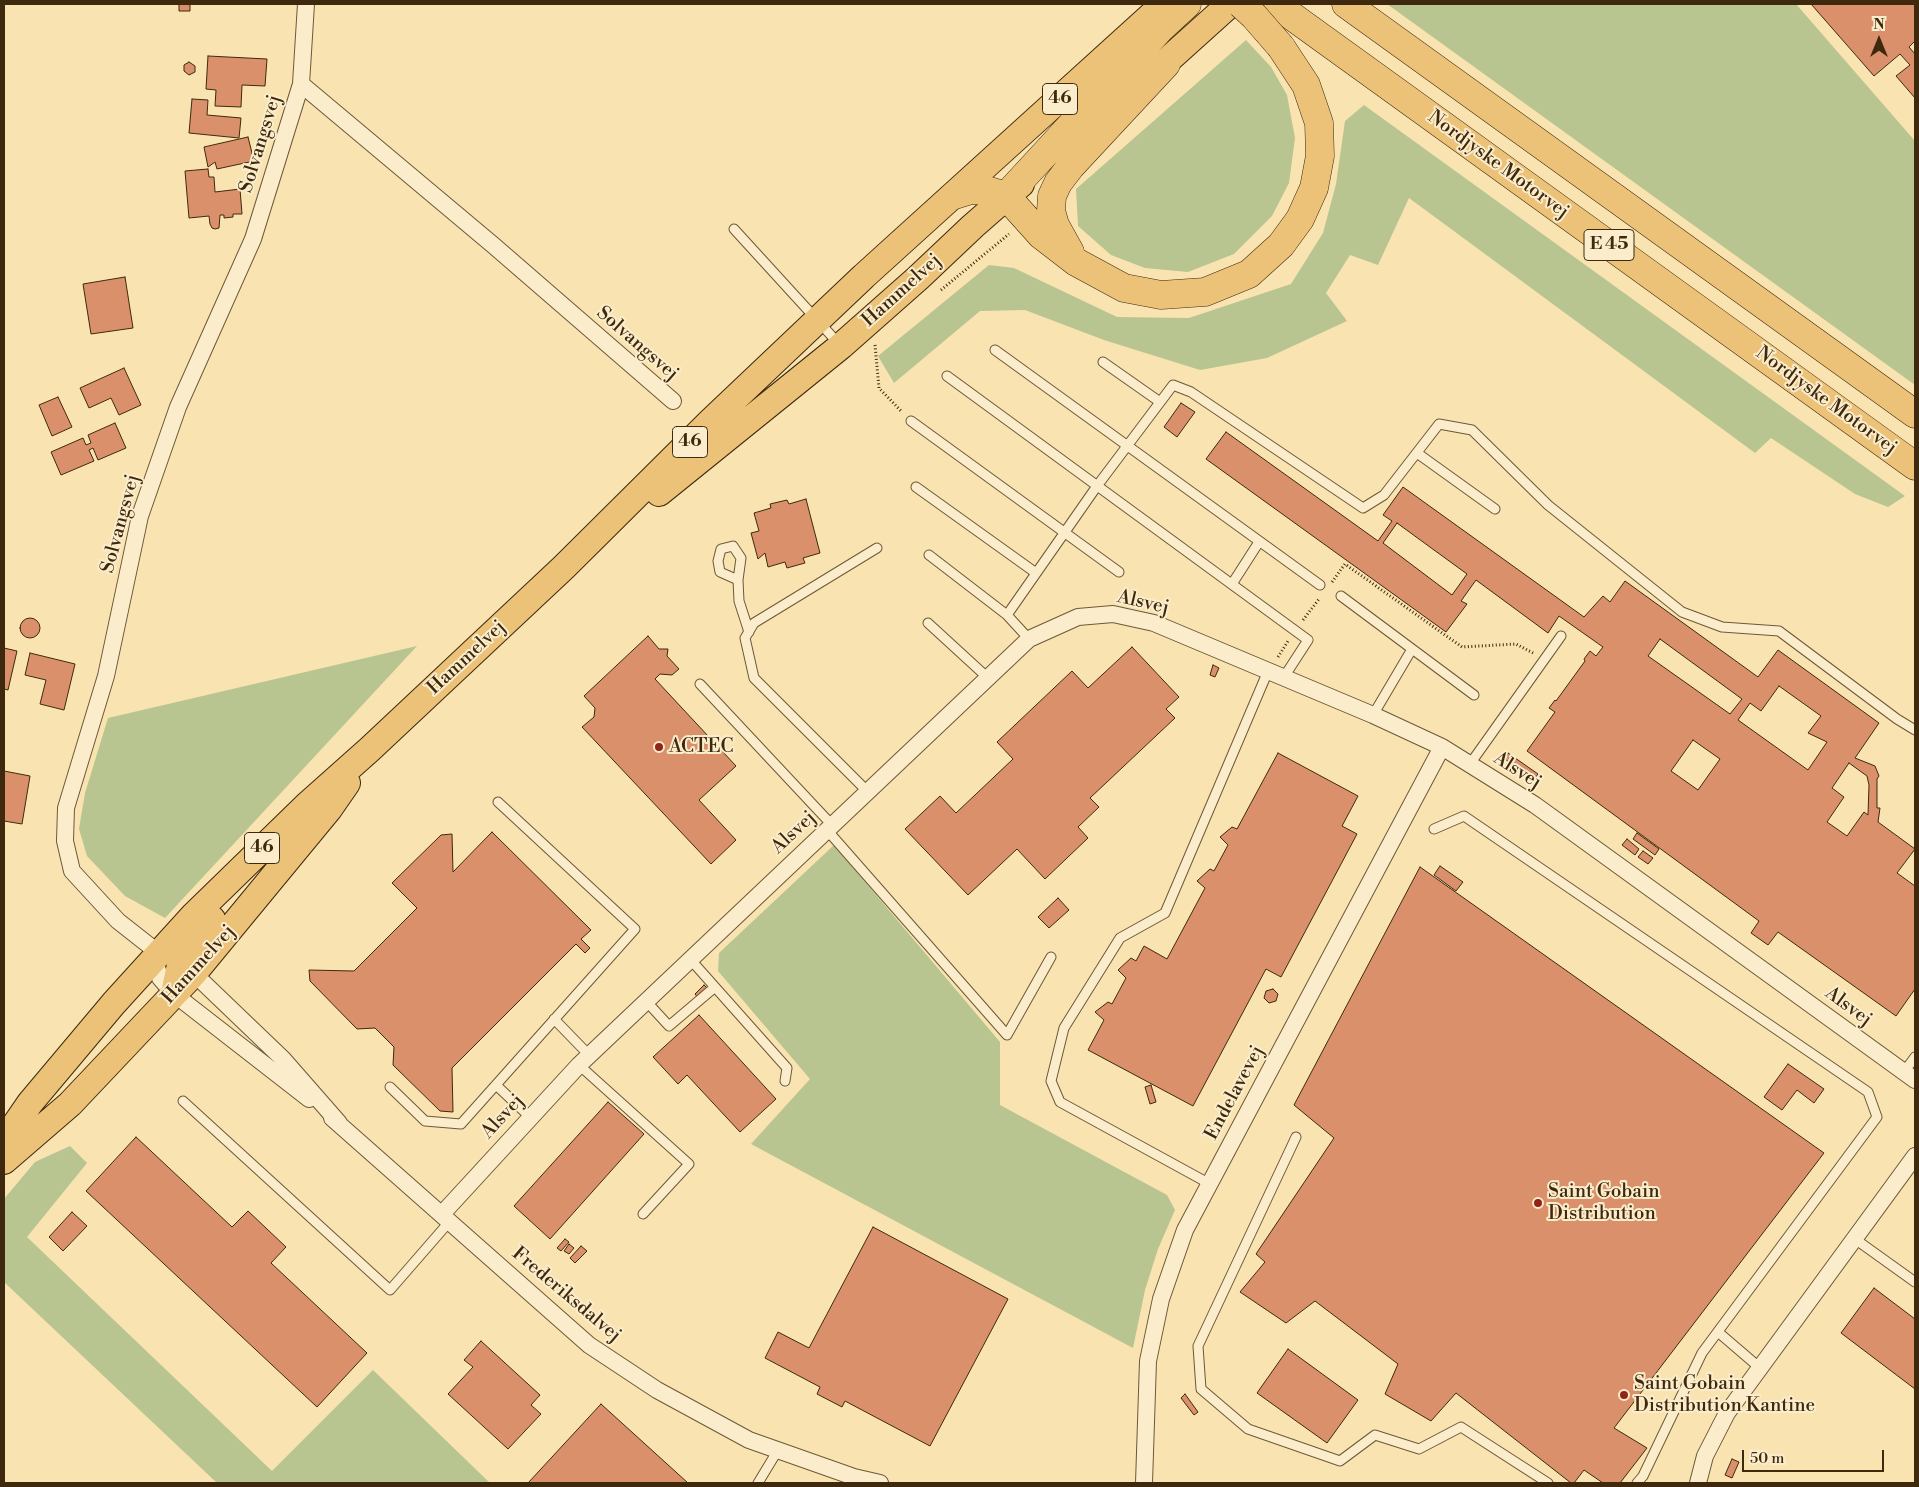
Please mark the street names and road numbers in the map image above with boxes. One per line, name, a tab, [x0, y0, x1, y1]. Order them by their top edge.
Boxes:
road number: 46	[1042, 84, 1078, 115]
street label: Solvangsvej	[235, 92, 287, 196]
street label: Nordjyske Motorvej	[1423, 106, 1573, 224]
road number: E 45	[1584, 230, 1634, 260]
street label: Hammelvej	[858, 250, 946, 332]
street label: Solvangsvej	[591, 302, 683, 386]
street label: Nordjyske Motorvej	[1751, 342, 1901, 460]
road number: 46	[672, 427, 708, 458]
street label: Solvangsvej	[97, 472, 145, 576]
street label: Alsvej	[1115, 586, 1171, 620]
street label: Hammelvej	[423, 616, 511, 700]
street label: Alsvej	[1489, 747, 1545, 795]
street label: Alsvej	[767, 807, 821, 859]
road number: 46	[244, 832, 280, 864]
street label: Hammelvej	[158, 921, 240, 1009]
street label: Alsvej	[1820, 982, 1876, 1032]
street label: Endelavevej	[1201, 1042, 1269, 1144]
street label: Alsvej	[477, 1090, 529, 1144]
street label: Frederiksdalvej	[507, 1243, 625, 1347]

